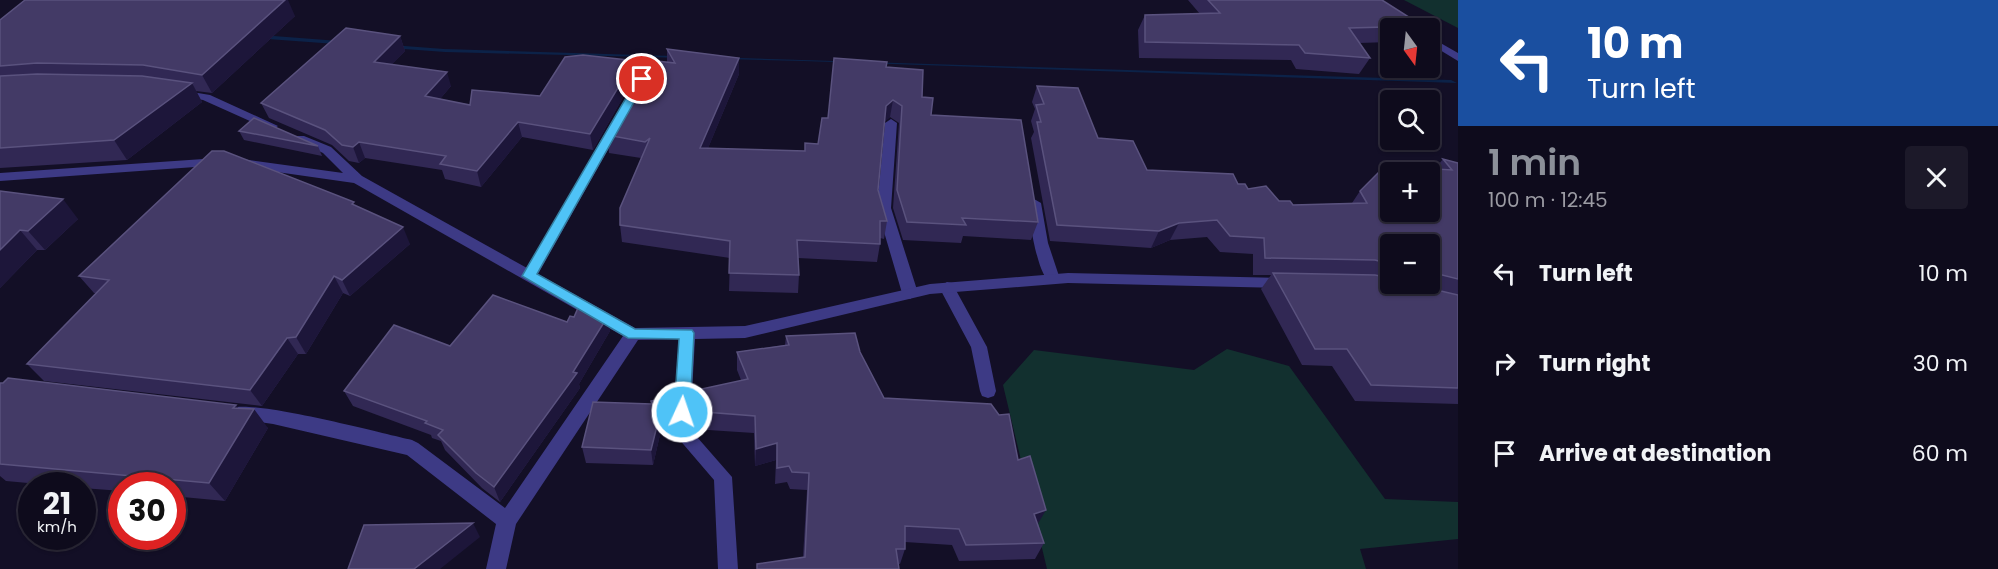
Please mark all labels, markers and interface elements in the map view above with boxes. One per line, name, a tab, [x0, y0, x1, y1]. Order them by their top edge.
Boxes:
text: 10 m	[1587, 14, 1684, 73]
north arrow	[1380, 18, 1440, 78]
map controls	[1380, 18, 1440, 294]
icon: left	[1488, 24, 1566, 102]
pin	[616, 53, 667, 104]
icon: arrive	[625, 62, 658, 95]
text: Turn left	[1587, 70, 1696, 107]
button: search	[1380, 90, 1440, 150]
text: 1 min	[1488, 137, 1581, 188]
button: close	[1905, 146, 1968, 209]
button: +	[1380, 162, 1440, 222]
text: 100 m · 12:45	[1488, 186, 1608, 214]
button: −	[1380, 234, 1440, 294]
icon: left	[1488, 257, 1521, 290]
text: Turn left	[1539, 258, 1633, 289]
text: 10 m	[1919, 258, 1968, 289]
icon: right	[1488, 347, 1521, 380]
text: Turn right	[1539, 348, 1650, 379]
text: 30 m	[1913, 348, 1968, 379]
position arrow	[650, 380, 714, 444]
icon: arrive	[1488, 437, 1521, 470]
text: Arrive at destination	[1539, 438, 1771, 469]
text: 60 m	[1912, 438, 1968, 469]
speed limit sign: 30	[108, 472, 186, 550]
text: 21	[43, 482, 71, 525]
text: km/h	[37, 516, 77, 537]

